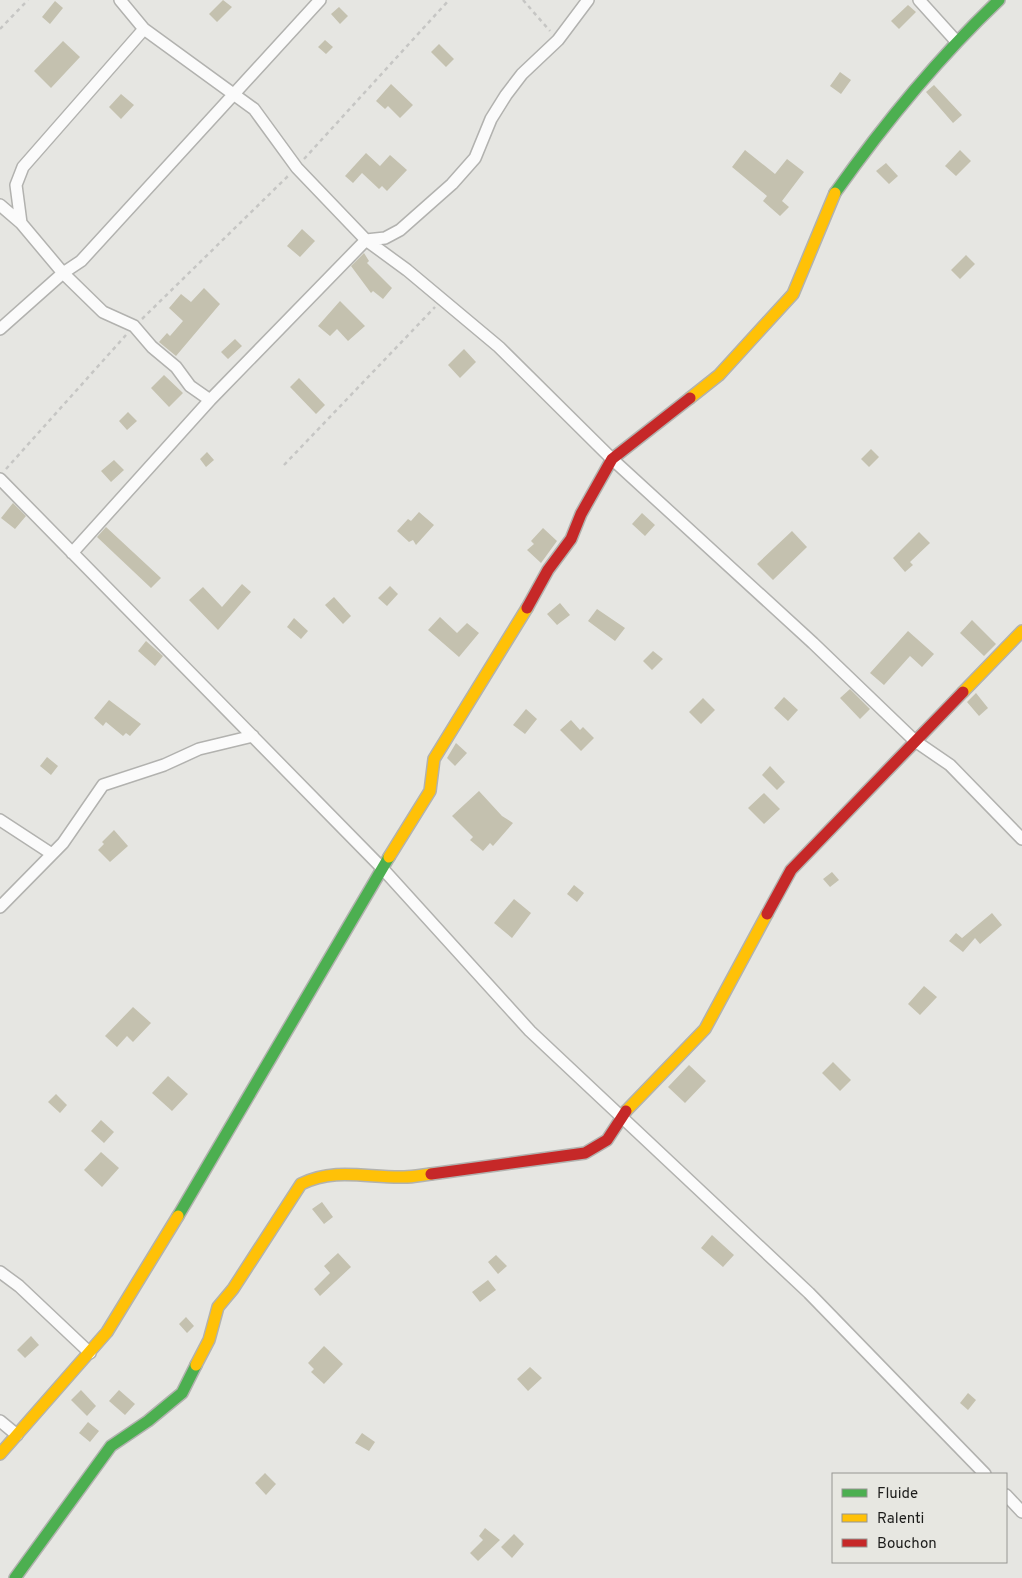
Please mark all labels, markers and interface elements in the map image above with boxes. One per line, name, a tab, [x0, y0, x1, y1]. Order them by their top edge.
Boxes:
legend	[832, 1473, 1007, 1563]
text: Fluide	[877, 1485, 918, 1504]
text: Ralenti	[877, 1510, 924, 1529]
text: Bouchon	[877, 1535, 937, 1554]

